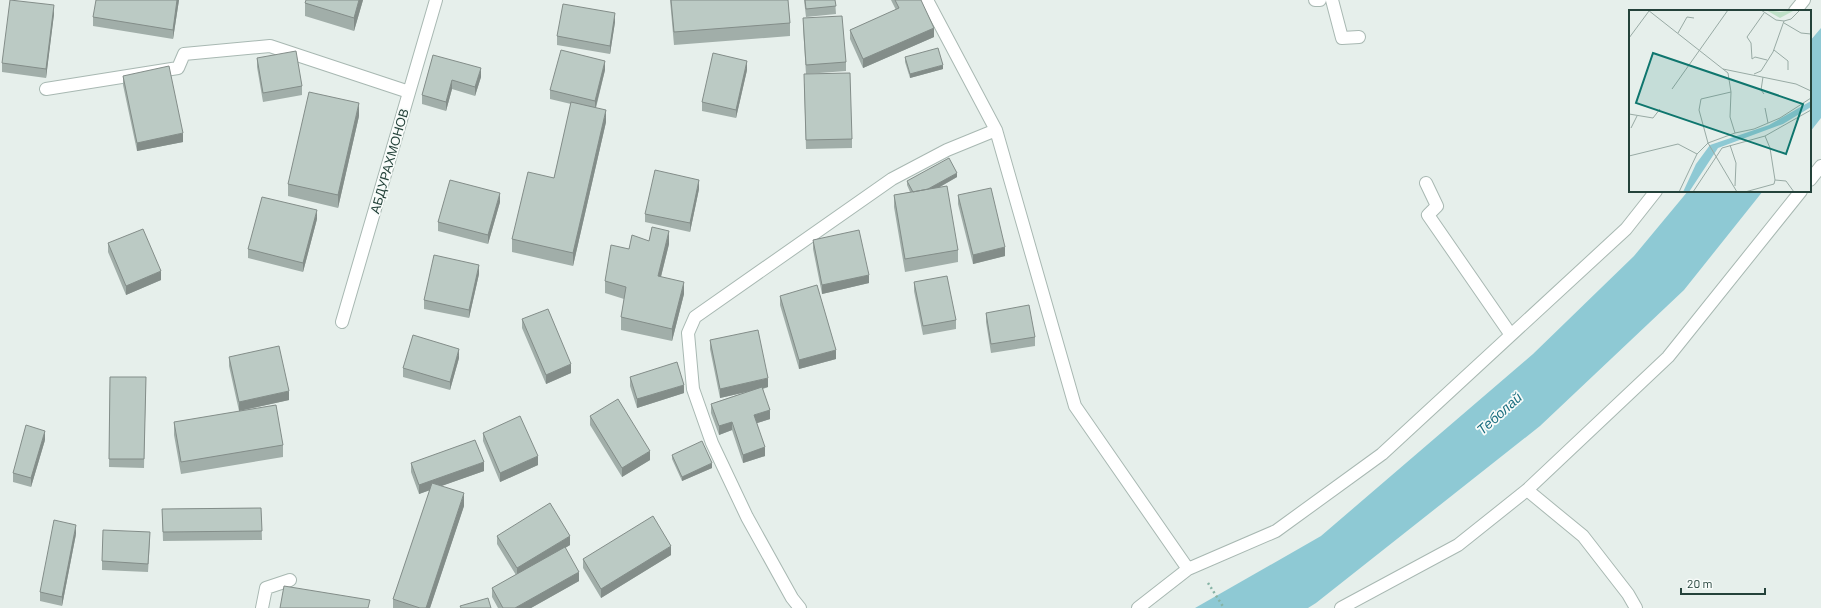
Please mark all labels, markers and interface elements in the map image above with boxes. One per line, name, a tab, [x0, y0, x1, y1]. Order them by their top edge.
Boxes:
inset map	[1629, 10, 1811, 192]
street label: АБДУРАХМОНОВ	[366, 107, 412, 215]
water label: Теболай	[1473, 388, 1525, 438]
scale bar	[1681, 570, 1765, 596]
text: 20 m	[1687, 576, 1713, 590]

